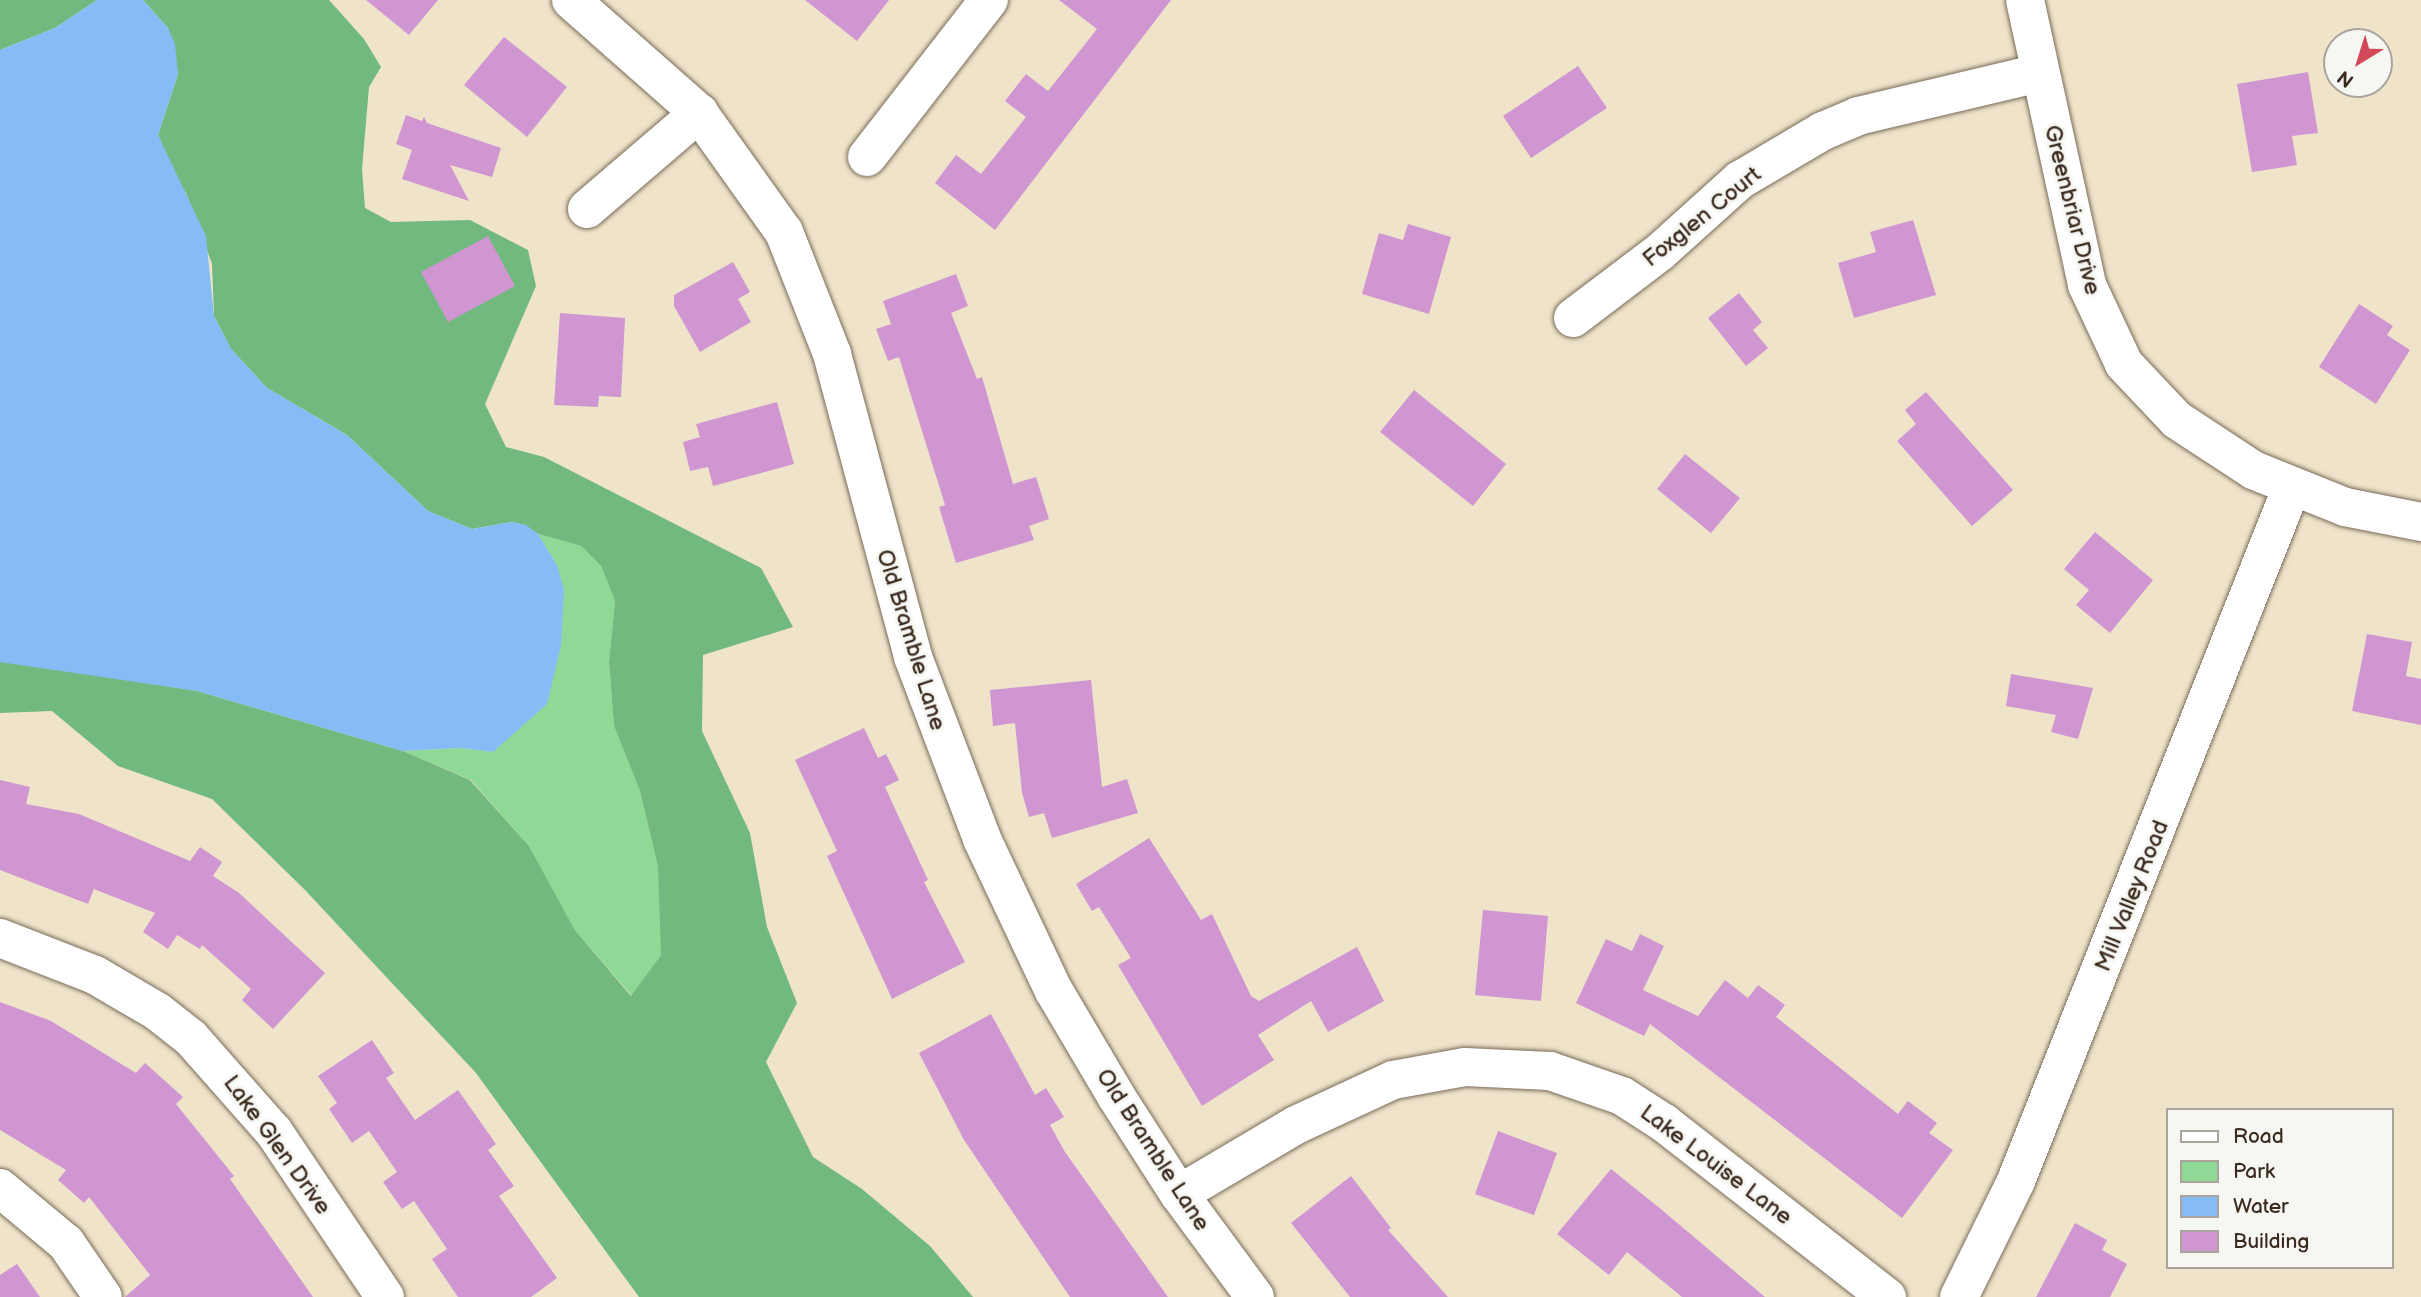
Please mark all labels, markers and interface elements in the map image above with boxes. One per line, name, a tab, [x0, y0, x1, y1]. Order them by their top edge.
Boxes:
north arrow	[2323, 28, 2393, 98]
text: N	[2333, 65, 2359, 92]
street label: Greenbriar Drive	[2038, 122, 2106, 298]
street label: Foxglen Court	[1637, 161, 1767, 273]
street label: Old Bramble Lane	[870, 546, 952, 734]
street label: Mill Valley Road	[2089, 815, 2175, 977]
street label: Old Bramble Lane	[1090, 1064, 1216, 1236]
street label: Lake Glen Drive	[217, 1070, 337, 1220]
street label: Lake Louise Lane	[1635, 1099, 1797, 1231]
legend	[2166, 1108, 2393, 1269]
text: Road	[2233, 1124, 2284, 1149]
text: Park	[2233, 1159, 2275, 1184]
text: Water	[2233, 1194, 2289, 1219]
text: Building	[2233, 1229, 2309, 1254]

